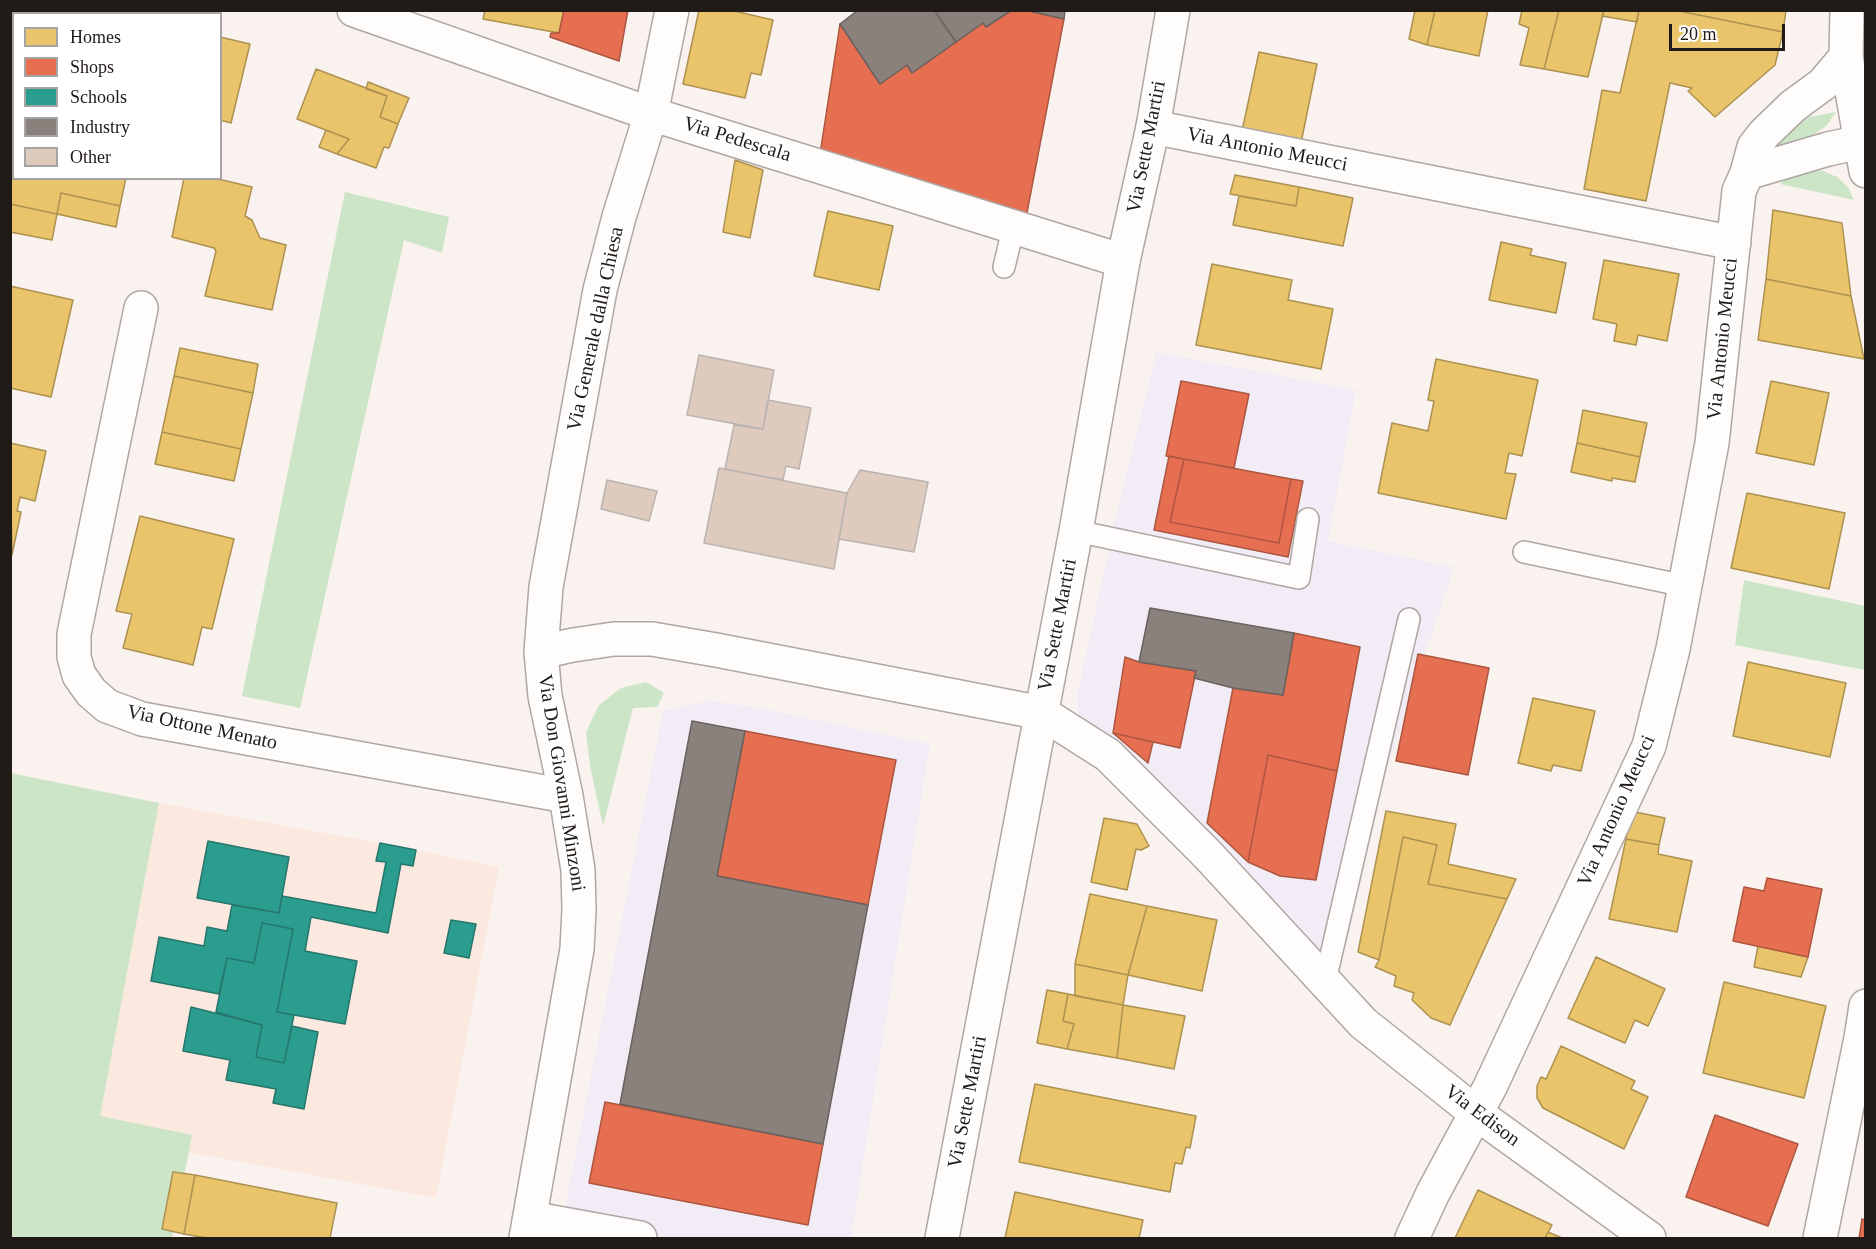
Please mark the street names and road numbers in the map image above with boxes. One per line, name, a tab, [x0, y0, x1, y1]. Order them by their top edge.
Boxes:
street label: Via Sette Martiri	[1122, 79, 1172, 215]
street label: Via Pedescala	[680, 112, 794, 168]
street label: Via Antonio Meucci	[1185, 123, 1349, 177]
street label: Via Generale dalla Chiesa	[563, 225, 629, 433]
street label: Via Antonio Meucci	[1703, 257, 1743, 421]
street label: Via Sette Martiri	[1033, 557, 1083, 693]
street label: Via Don Giovanni Minzoni	[532, 673, 590, 893]
street label: Via Ottone Menato	[125, 700, 279, 756]
street label: Via Antonio Meucci	[1573, 732, 1661, 890]
street label: Via Sette Martiri	[943, 1034, 993, 1170]
street label: Via Edison	[1440, 1080, 1524, 1152]

